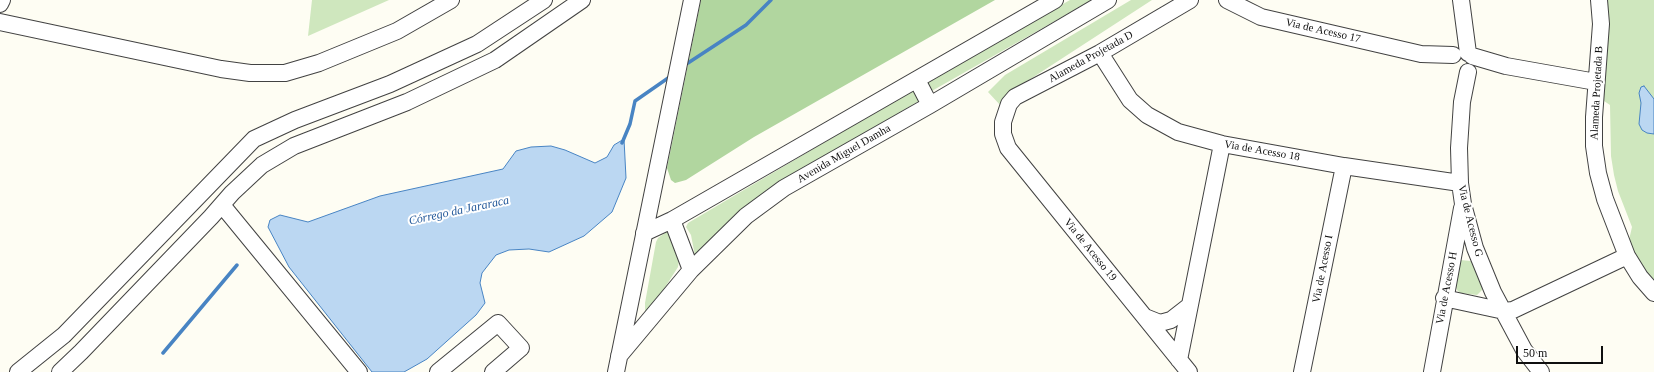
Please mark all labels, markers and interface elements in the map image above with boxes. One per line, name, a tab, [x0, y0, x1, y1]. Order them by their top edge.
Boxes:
street label: Via de Acesso 17	[1284, 16, 1362, 46]
street label: Alameda Projetada D	[1046, 28, 1136, 86]
street label: Alameda Projetada B	[1588, 46, 1606, 140]
street label: Avenida Miguel Damha	[795, 122, 893, 186]
street label: Via de Acesso 18	[1223, 138, 1301, 164]
street label: Via de Acesso G	[1455, 184, 1485, 258]
water label: Córrego da Jararaca	[408, 193, 510, 229]
street label: Via de Acesso 19	[1061, 216, 1119, 284]
street label: Via de Acesso I	[1310, 234, 1336, 304]
street label: Via de Acesso H	[1434, 251, 1460, 325]
scale bar	[1518, 338, 1605, 364]
text: 50 m	[1523, 346, 1547, 360]

